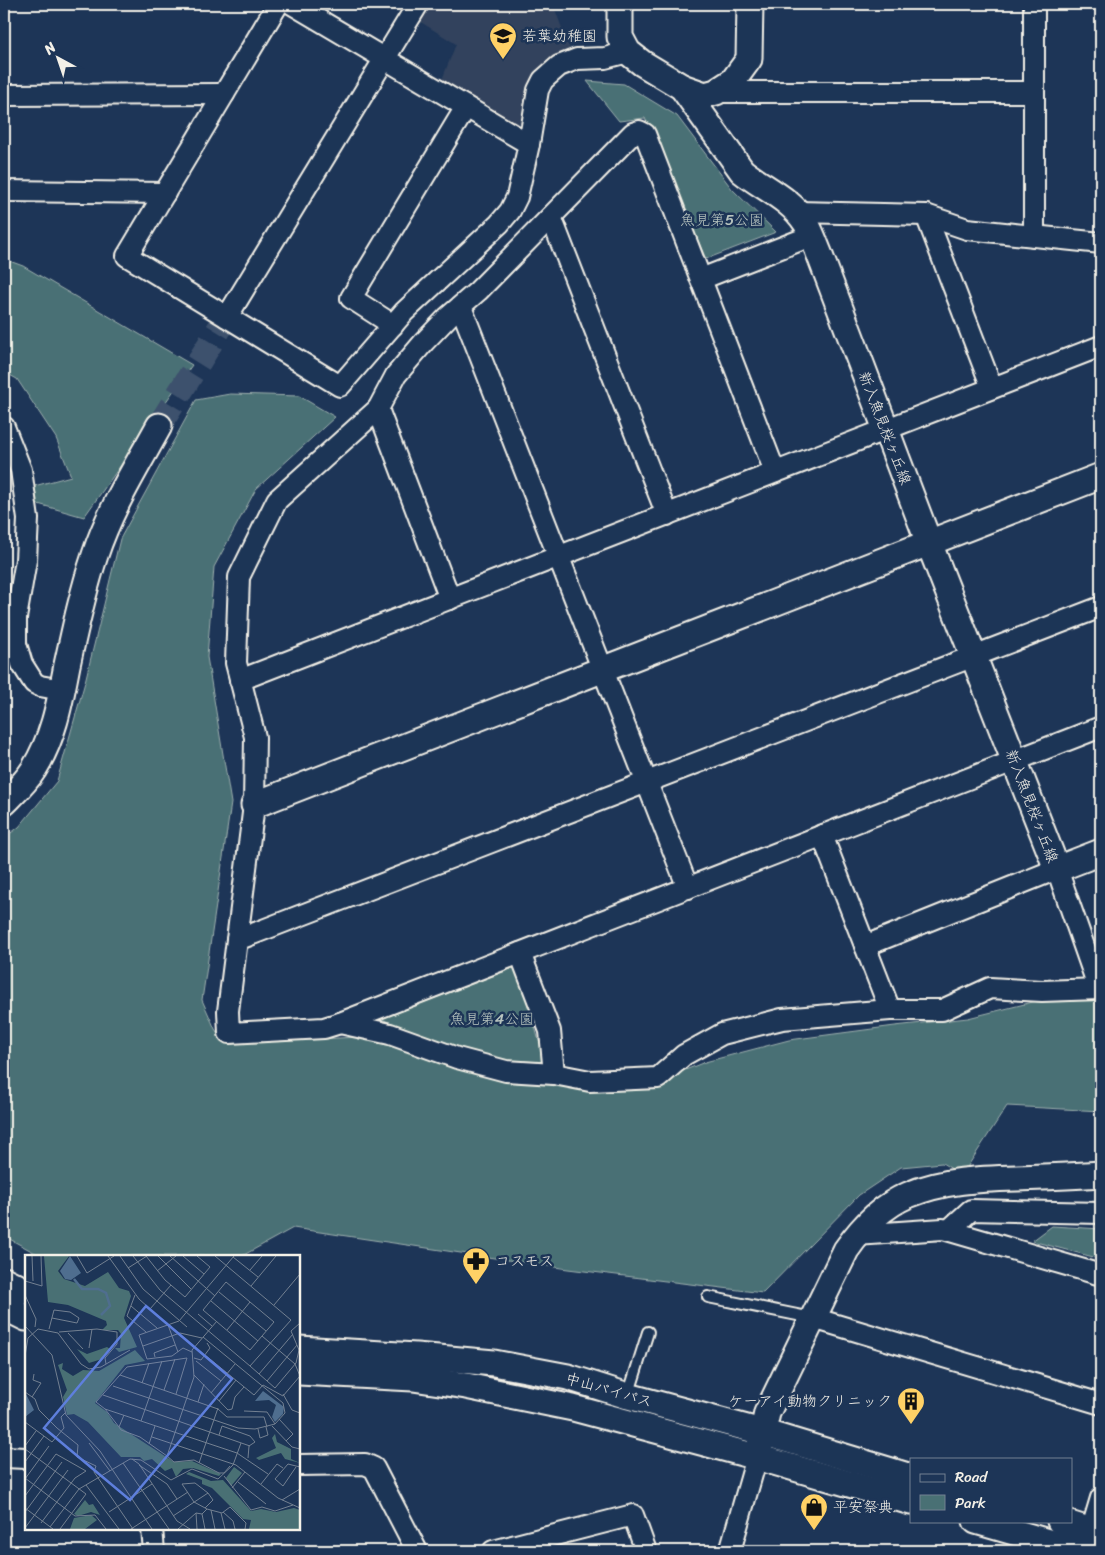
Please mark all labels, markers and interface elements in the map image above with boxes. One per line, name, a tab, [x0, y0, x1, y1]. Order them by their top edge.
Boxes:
school or university icon: 若葉幼稚園	[488, 21, 518, 60]
place label: 若葉幼稚園	[522, 23, 597, 49]
north arrow	[32, 32, 82, 82]
text: N	[37, 36, 62, 62]
park label: 魚見第5公園	[680, 207, 764, 233]
street label: 新入魚見桜ヶ丘線	[851, 367, 919, 489]
street label: 新入魚見桜ヶ丘線	[998, 745, 1066, 867]
park label: 魚見第4公園	[450, 1006, 534, 1032]
pharmacy icon: コスモス	[461, 1246, 491, 1285]
place label: コスモス	[495, 1248, 554, 1274]
inset map	[25, 1255, 300, 1530]
street label: 中山バイパス	[562, 1365, 656, 1415]
building icon: ケーアイ動物クリニック	[896, 1386, 926, 1425]
place label: ケーアイ動物クリニック	[728, 1388, 892, 1414]
legend	[910, 1458, 1072, 1522]
text: Road	[955, 1464, 988, 1490]
text: Park	[955, 1490, 986, 1516]
shop icon: 平安祭典	[799, 1492, 829, 1531]
place label: 平安祭典	[833, 1494, 893, 1520]

